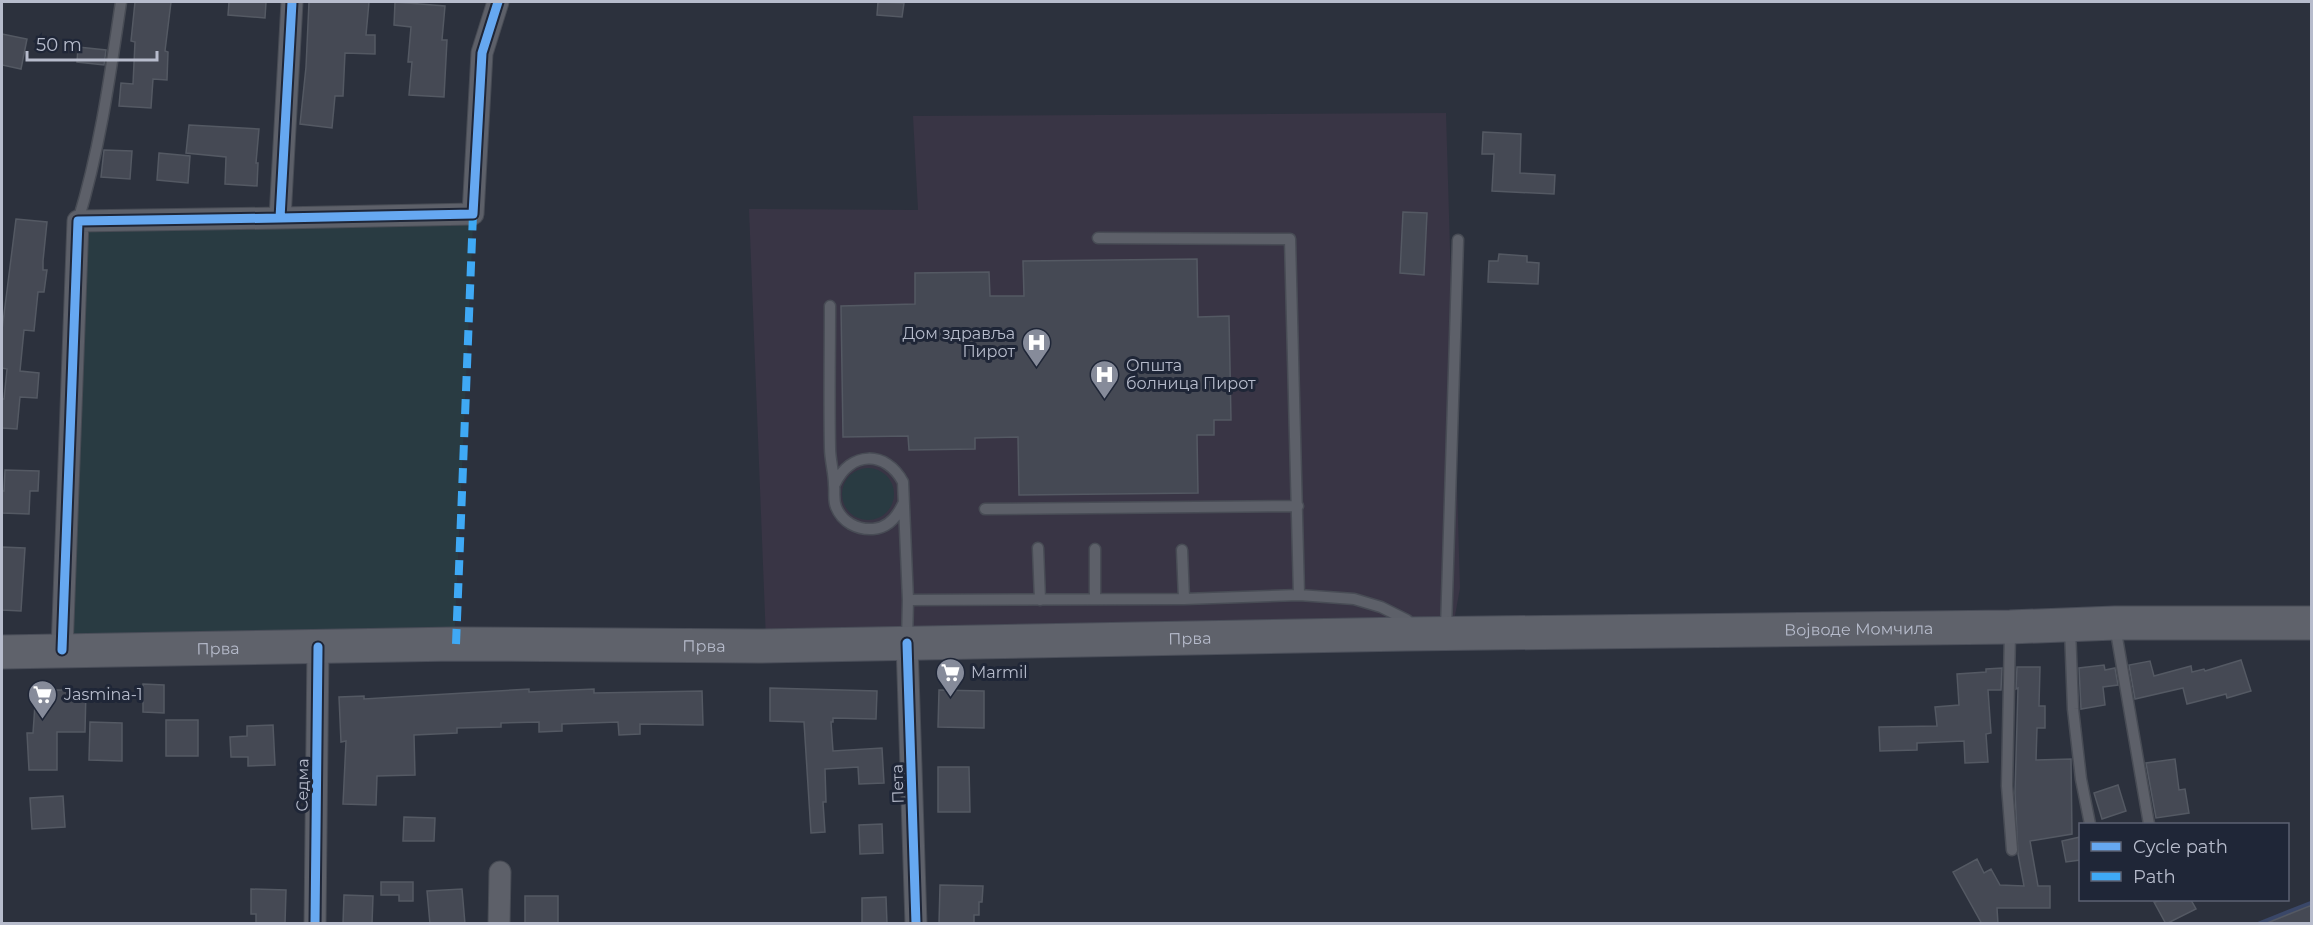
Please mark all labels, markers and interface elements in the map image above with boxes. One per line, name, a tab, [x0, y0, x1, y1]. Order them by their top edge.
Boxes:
scale bar	[27, 24, 158, 62]
text: 50 m	[36, 34, 82, 56]
place label: Дом здравља Пирот	[903, 324, 1015, 361]
hospital icon: Дом здравља Пирот	[1020, 326, 1052, 368]
place label: Општа болница Пирот	[1126, 356, 1256, 393]
hospital icon: Општа болница Пирот	[1089, 358, 1121, 400]
street label: Војводе Момчила	[1784, 619, 1934, 640]
street label: Прва	[1168, 629, 1212, 648]
street label: Прва	[682, 636, 726, 656]
street label: Прва	[196, 639, 240, 659]
supermarket icon: Marmil	[934, 656, 966, 698]
place label: Marmil	[971, 663, 1028, 682]
supermarket icon: Jasmina-1	[27, 678, 59, 720]
place label: Jasmina-1	[63, 685, 142, 704]
street label: Седма	[293, 758, 312, 812]
street label: Пета	[887, 764, 908, 804]
legend	[2079, 823, 2289, 901]
text: Cycle path	[2133, 836, 2228, 858]
text: Path	[2133, 866, 2176, 888]

